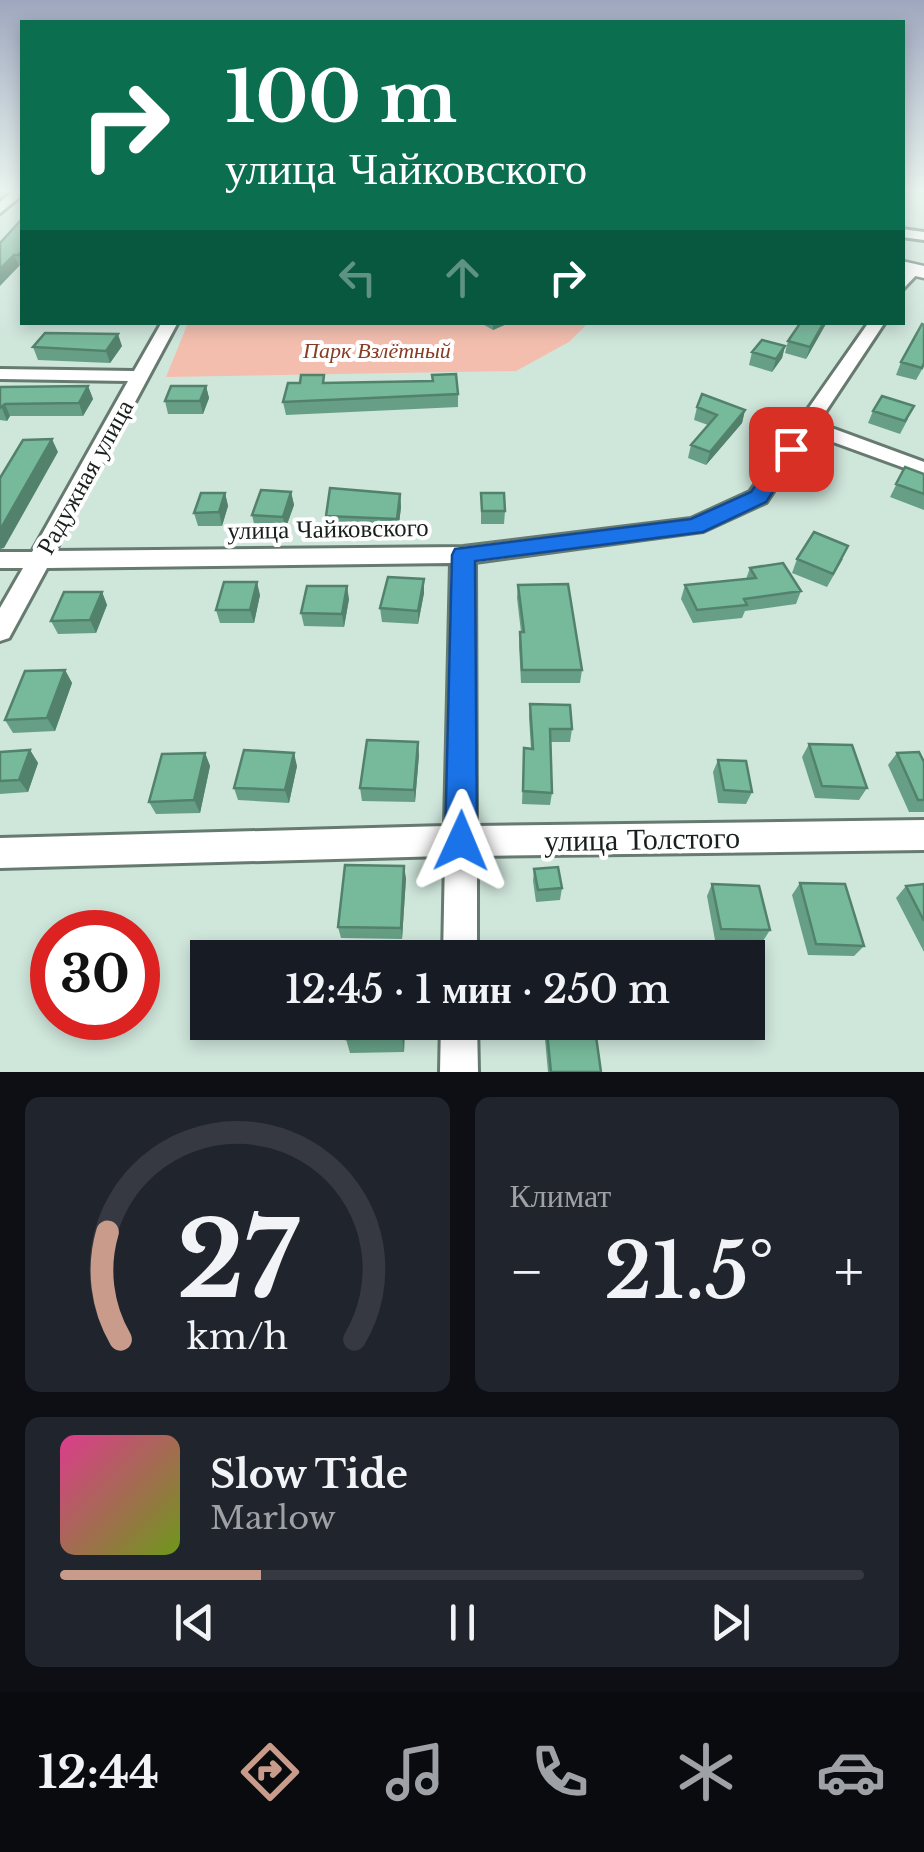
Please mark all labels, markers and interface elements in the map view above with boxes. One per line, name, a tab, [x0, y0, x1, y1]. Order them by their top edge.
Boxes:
text: 100 m	[225, 54, 457, 141]
icon: right	[60, 60, 190, 190]
text: улица Чайковского	[225, 140, 587, 196]
icon: left	[330, 250, 385, 305]
icon: ahead	[435, 250, 490, 305]
icon: right	[540, 250, 595, 305]
park label: Парк Взлётный	[302, 337, 451, 364]
street label: Радужная улица	[30, 394, 140, 560]
pin	[749, 407, 834, 492]
icon: arrive	[764, 422, 819, 477]
street label: улица Чайковского	[227, 512, 429, 546]
position arrow	[409, 789, 513, 893]
street label: улица Толстого	[544, 819, 740, 859]
speed limit sign: 30	[30, 910, 160, 1040]
text: 12:45 · 1 мин · 250 m	[285, 966, 670, 1013]
text: Климат	[510, 1176, 611, 1216]
text: 27	[177, 1196, 299, 1325]
text: 21.5°	[604, 1225, 774, 1318]
text: −	[510, 1238, 544, 1306]
text: +	[834, 1238, 864, 1306]
text: km/h	[187, 1314, 288, 1359]
text: Slow Tide	[210, 1451, 408, 1498]
text: Marlow	[210, 1498, 336, 1538]
icon: previous	[167, 1595, 222, 1650]
icon: pause	[435, 1595, 490, 1650]
icon: next	[703, 1595, 758, 1650]
icon: directions	[235, 1737, 305, 1807]
icon: music	[380, 1737, 450, 1807]
icon: phone	[525, 1737, 595, 1807]
icon: climate	[671, 1737, 741, 1807]
icon: car	[816, 1737, 886, 1807]
text: 12:44	[38, 1744, 159, 1800]

